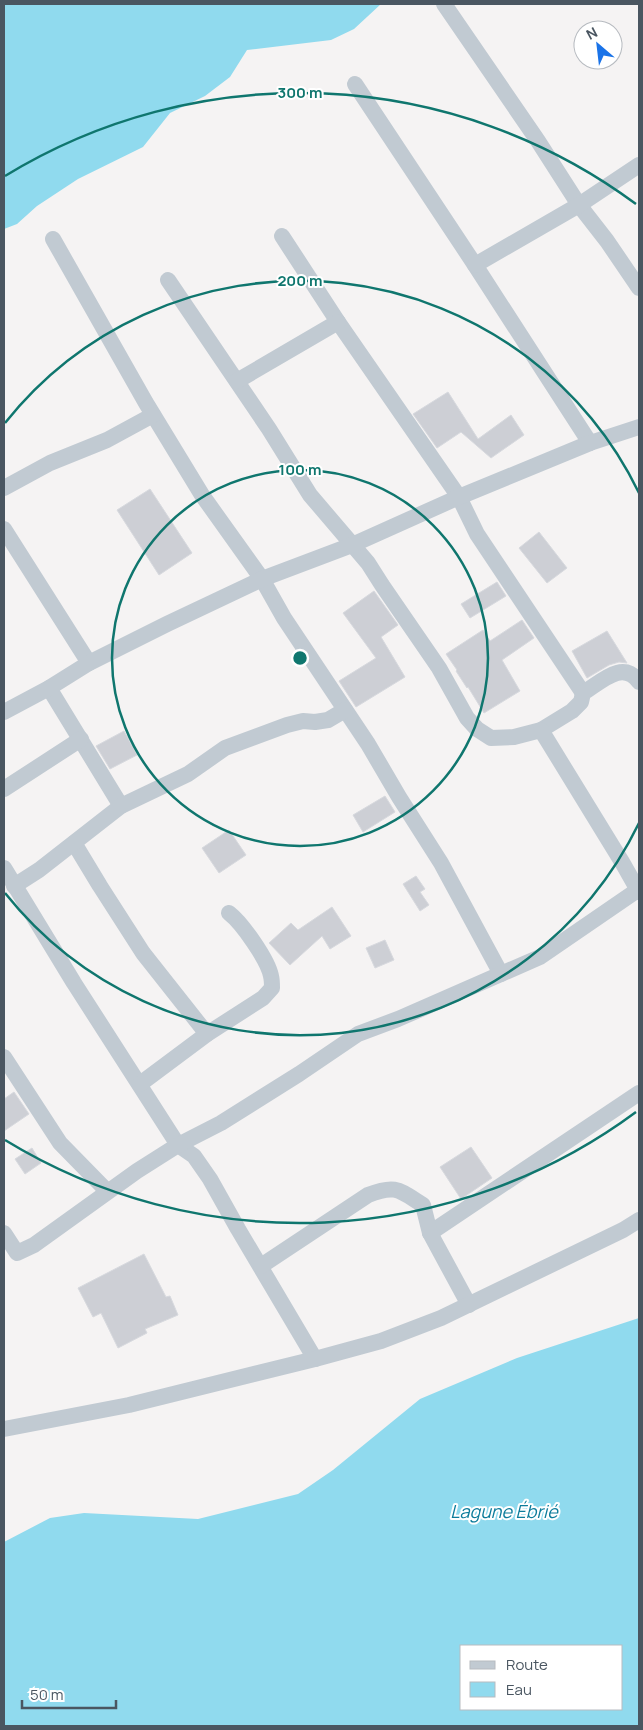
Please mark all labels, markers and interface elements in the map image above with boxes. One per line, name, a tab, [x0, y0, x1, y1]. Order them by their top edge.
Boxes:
north arrow	[573, 20, 623, 70]
text: N	[583, 22, 601, 44]
text: 300 m	[278, 82, 322, 103]
text: 200 m	[277, 270, 323, 291]
text: 100 m	[279, 459, 321, 480]
centre of rings	[291, 649, 309, 667]
water label: Lagune Ébrié	[450, 1499, 559, 1523]
legend	[460, 1645, 623, 1710]
text: Route	[506, 1654, 548, 1675]
scale bar	[22, 1678, 116, 1710]
text: Eau	[506, 1679, 532, 1700]
text: 50 m	[30, 1684, 64, 1705]

